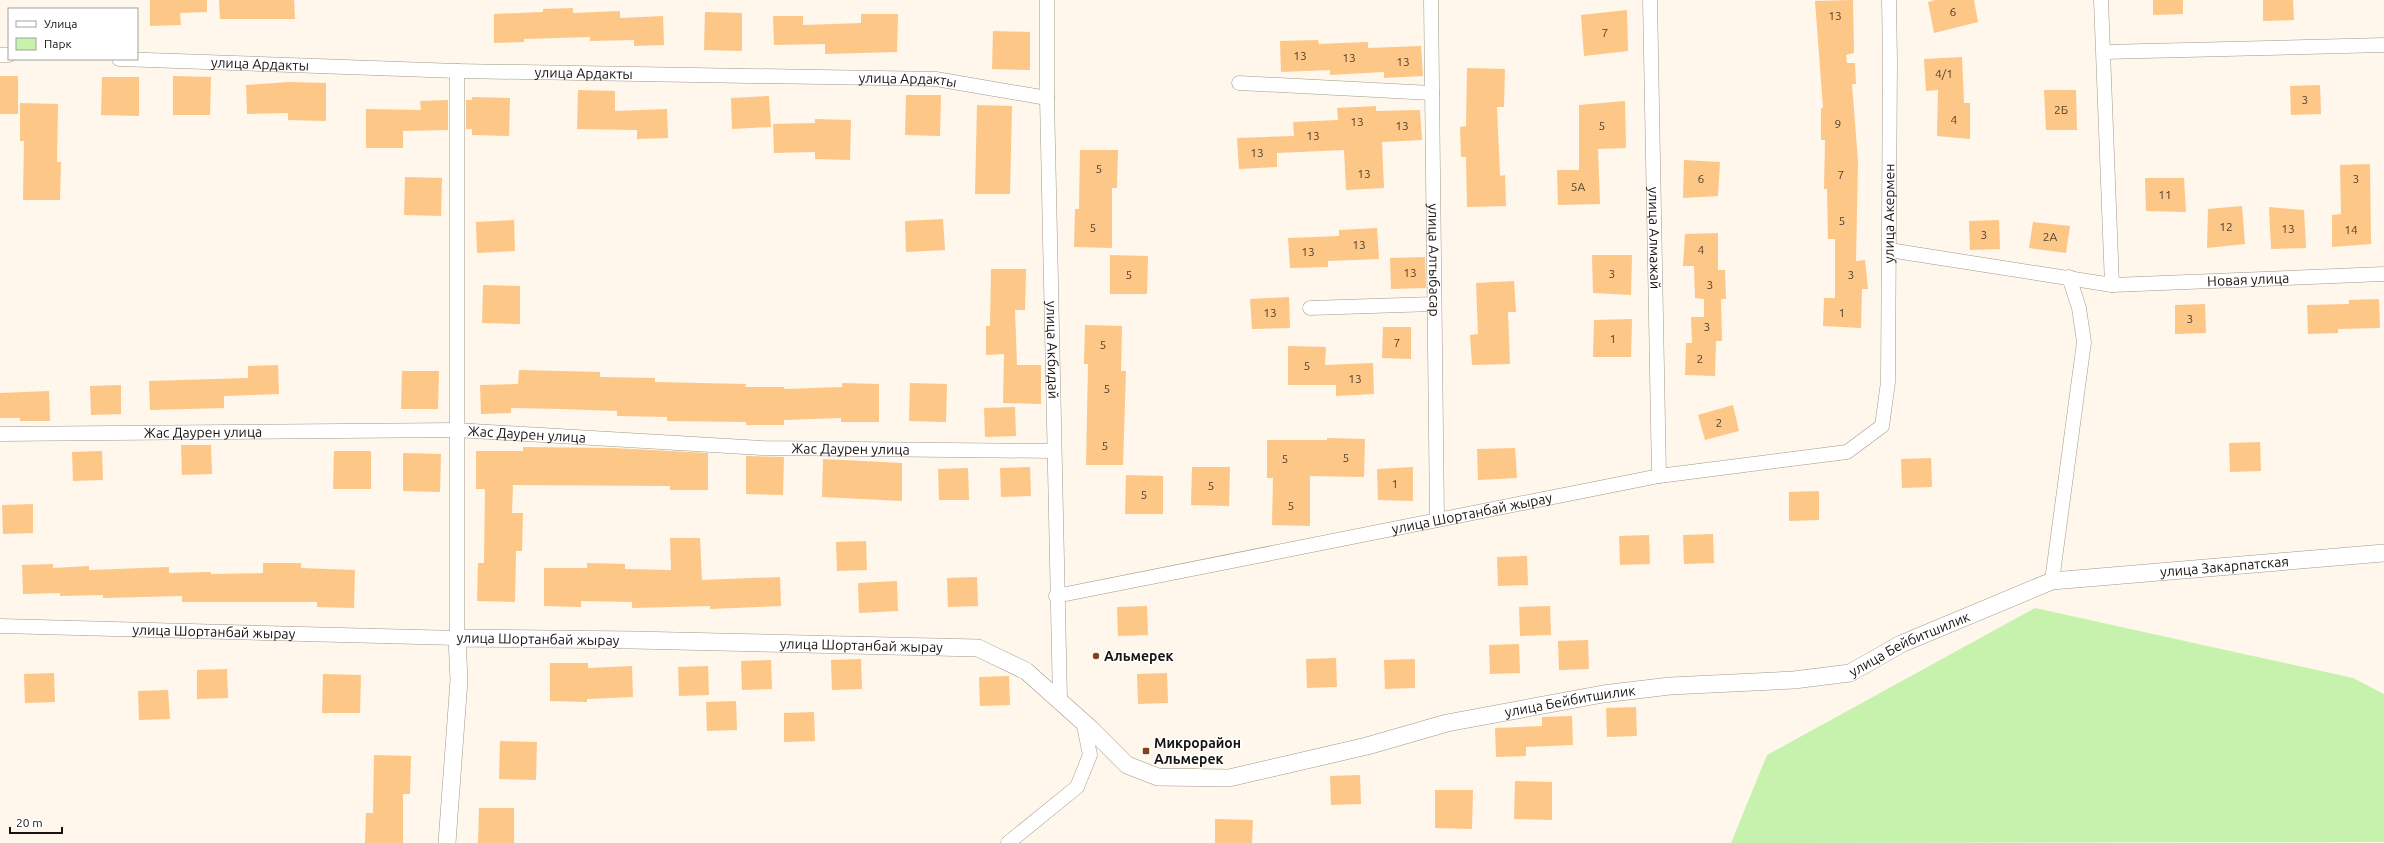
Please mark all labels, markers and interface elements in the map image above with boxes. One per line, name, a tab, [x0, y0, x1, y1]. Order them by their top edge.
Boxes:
house number: 6	[1950, 5, 1957, 18]
legend	[8, 8, 138, 60]
house number: 13	[1828, 9, 1842, 22]
text: Улица	[44, 17, 77, 30]
house number: 7	[1602, 26, 1608, 39]
text: Парк	[44, 37, 72, 50]
house number: 13	[1293, 49, 1307, 62]
house number: 13	[1342, 51, 1356, 64]
street label: улица Ардакты	[211, 54, 309, 74]
house number: 13	[1396, 55, 1410, 68]
street label: улица Ардакты	[535, 64, 633, 82]
house number: 4/1	[1935, 67, 1953, 80]
street label: улица Ардакты	[858, 70, 958, 90]
house number: 3	[2302, 93, 2308, 106]
house number: 2Б	[2054, 103, 2068, 116]
house number: 4	[1951, 113, 1958, 126]
house number: 13	[1350, 115, 1364, 128]
house number: 9	[1835, 117, 1841, 130]
house number: 13	[1395, 119, 1409, 132]
house number: 5	[1599, 119, 1605, 132]
house number: 13	[1306, 129, 1320, 142]
house number: 13	[1250, 146, 1264, 159]
house number: 5	[1096, 162, 1102, 175]
street label: улица Акермен	[1881, 163, 1897, 263]
house number: 13	[1357, 167, 1371, 180]
house number: 7	[1838, 168, 1844, 181]
house number: 6	[1698, 172, 1705, 185]
house number: 3	[2353, 172, 2359, 185]
house number: 5А	[1571, 180, 1585, 193]
street label: улица Алмажай	[1646, 187, 1663, 289]
house number: 11	[2158, 188, 2172, 201]
street label: улица Алтыбасар	[1425, 203, 1443, 317]
house number: 5	[1839, 214, 1845, 227]
house number: 12	[2219, 220, 2233, 233]
house number: 5	[1090, 221, 1096, 234]
house number: 13	[2281, 222, 2295, 235]
house number: 14	[2344, 223, 2358, 236]
house number: 3	[1981, 228, 1987, 241]
house number: 2А	[2043, 230, 2057, 243]
house number: 13	[1352, 238, 1366, 251]
house number: 4	[1698, 243, 1705, 256]
house number: 13	[1301, 245, 1315, 258]
house number: 13	[1403, 266, 1417, 279]
house number: 3	[1609, 267, 1615, 280]
house number: 5	[1126, 268, 1132, 281]
house number: 3	[1848, 268, 1854, 281]
street label: Новая улица	[2207, 270, 2289, 289]
house number: 3	[1707, 278, 1713, 291]
street label: улица Акбидай	[1043, 301, 1061, 399]
house number: 13	[1263, 306, 1277, 319]
house number: 1	[1839, 306, 1845, 319]
house number: 3	[2187, 312, 2193, 325]
house number: 3	[1704, 320, 1710, 333]
house number: 1	[1610, 332, 1616, 345]
house number: 7	[1394, 336, 1400, 349]
house number: 5	[1100, 338, 1106, 351]
house number: 2	[1697, 352, 1703, 365]
house number: 5	[1304, 359, 1310, 372]
house number: 13	[1348, 372, 1362, 385]
house number: 5	[1104, 382, 1110, 395]
house number: 2	[1716, 416, 1722, 429]
street label: Жас Даурен улица	[467, 423, 586, 446]
street label: Жас Даурен улица	[144, 424, 262, 441]
house number: 5	[1102, 439, 1108, 452]
street label: Жас Даурен улица	[791, 440, 910, 458]
house number: 5	[1343, 451, 1349, 464]
house number: 5	[1282, 452, 1288, 465]
house number: 1	[1392, 477, 1398, 490]
house number: 5	[1208, 479, 1214, 492]
house number: 5	[1141, 488, 1147, 501]
street label: улица Шортанбай жырау	[1390, 489, 1554, 537]
house number: 5	[1288, 499, 1294, 512]
street label: улица Закарпатская	[2159, 553, 2289, 580]
street label: улица Бейбитшилик	[1846, 608, 1972, 680]
street label: улица Шортанбай жырау	[132, 621, 296, 642]
street label: улица Шортанбай жырау	[456, 630, 620, 648]
street label: улица Шортанбай жырау	[780, 635, 943, 655]
place label: Альмерек	[1104, 648, 1174, 664]
marker: Альмерек	[1091, 651, 1101, 661]
street label: улица Бейбитшилик	[1503, 682, 1636, 720]
place label: Микрорайон Альмерек	[1154, 735, 1241, 767]
marker: Микрорайон Альмерек	[1141, 746, 1151, 756]
scale bar	[10, 809, 62, 835]
text: 20 m	[16, 816, 43, 829]

